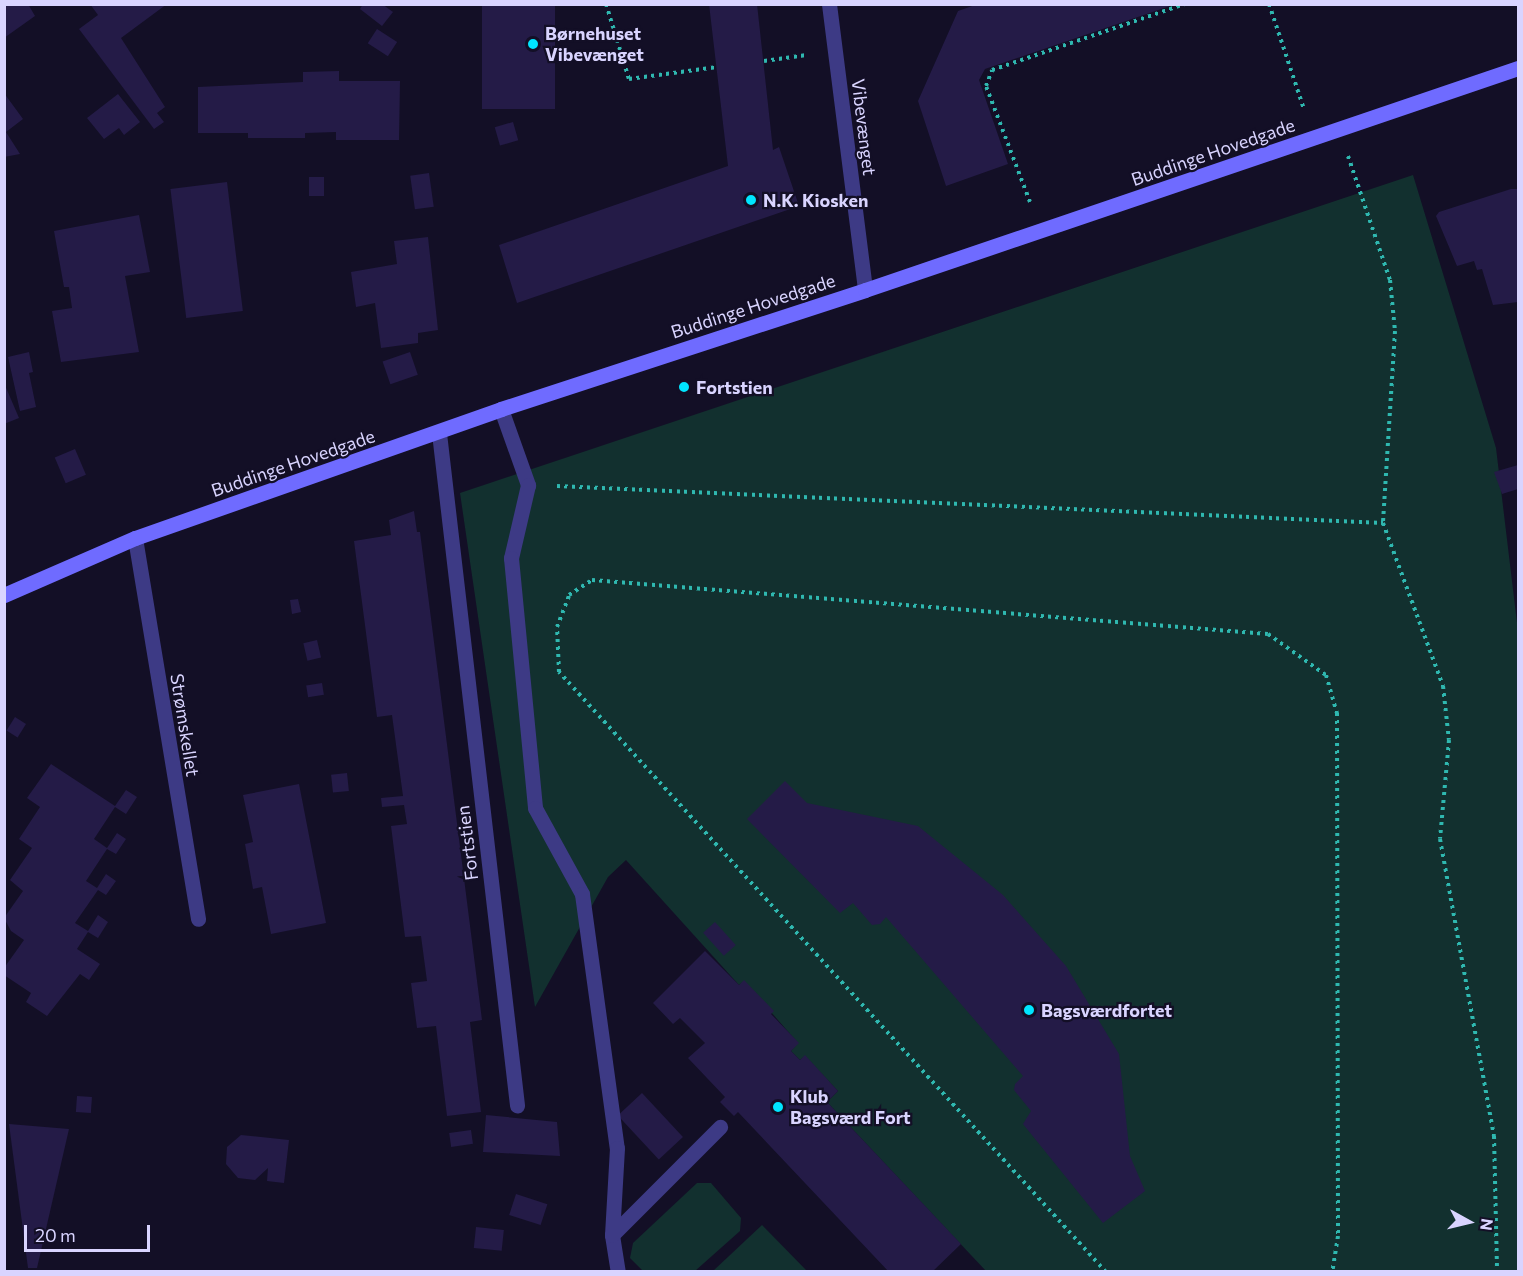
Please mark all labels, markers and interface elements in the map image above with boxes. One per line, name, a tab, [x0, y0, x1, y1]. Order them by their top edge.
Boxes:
place label: Børnehuset Vibevænget	[545, 23, 644, 66]
marker: Børnehuset Vibevænget	[526, 37, 540, 51]
street label: Vibevænget	[847, 77, 881, 177]
street label: Buddinge Hovedgade	[1128, 114, 1298, 190]
place label: N.K. Kiosken	[763, 189, 868, 211]
marker: N.K. Kiosken	[744, 193, 758, 207]
street label: Buddinge Hovedgade	[668, 269, 838, 343]
place label: Fortstien	[696, 376, 773, 398]
marker: Fortstien	[677, 380, 691, 394]
street label: Buddinge Hovedgade	[208, 425, 378, 501]
street label: Strømskellet	[166, 672, 204, 778]
street label: Fortstien	[452, 804, 482, 882]
place label: Bagsværdfortet	[1041, 999, 1172, 1021]
marker: Bagsværdfortet	[1022, 1003, 1036, 1017]
place label: Klub Bagsværd Fort	[790, 1086, 911, 1128]
marker: Klub Bagsværd Fort	[771, 1100, 785, 1114]
north arrow	[1439, 1192, 1499, 1252]
scale bar	[27, 1213, 153, 1251]
text: N	[1477, 1217, 1498, 1232]
text: 20 m	[35, 1224, 76, 1246]

